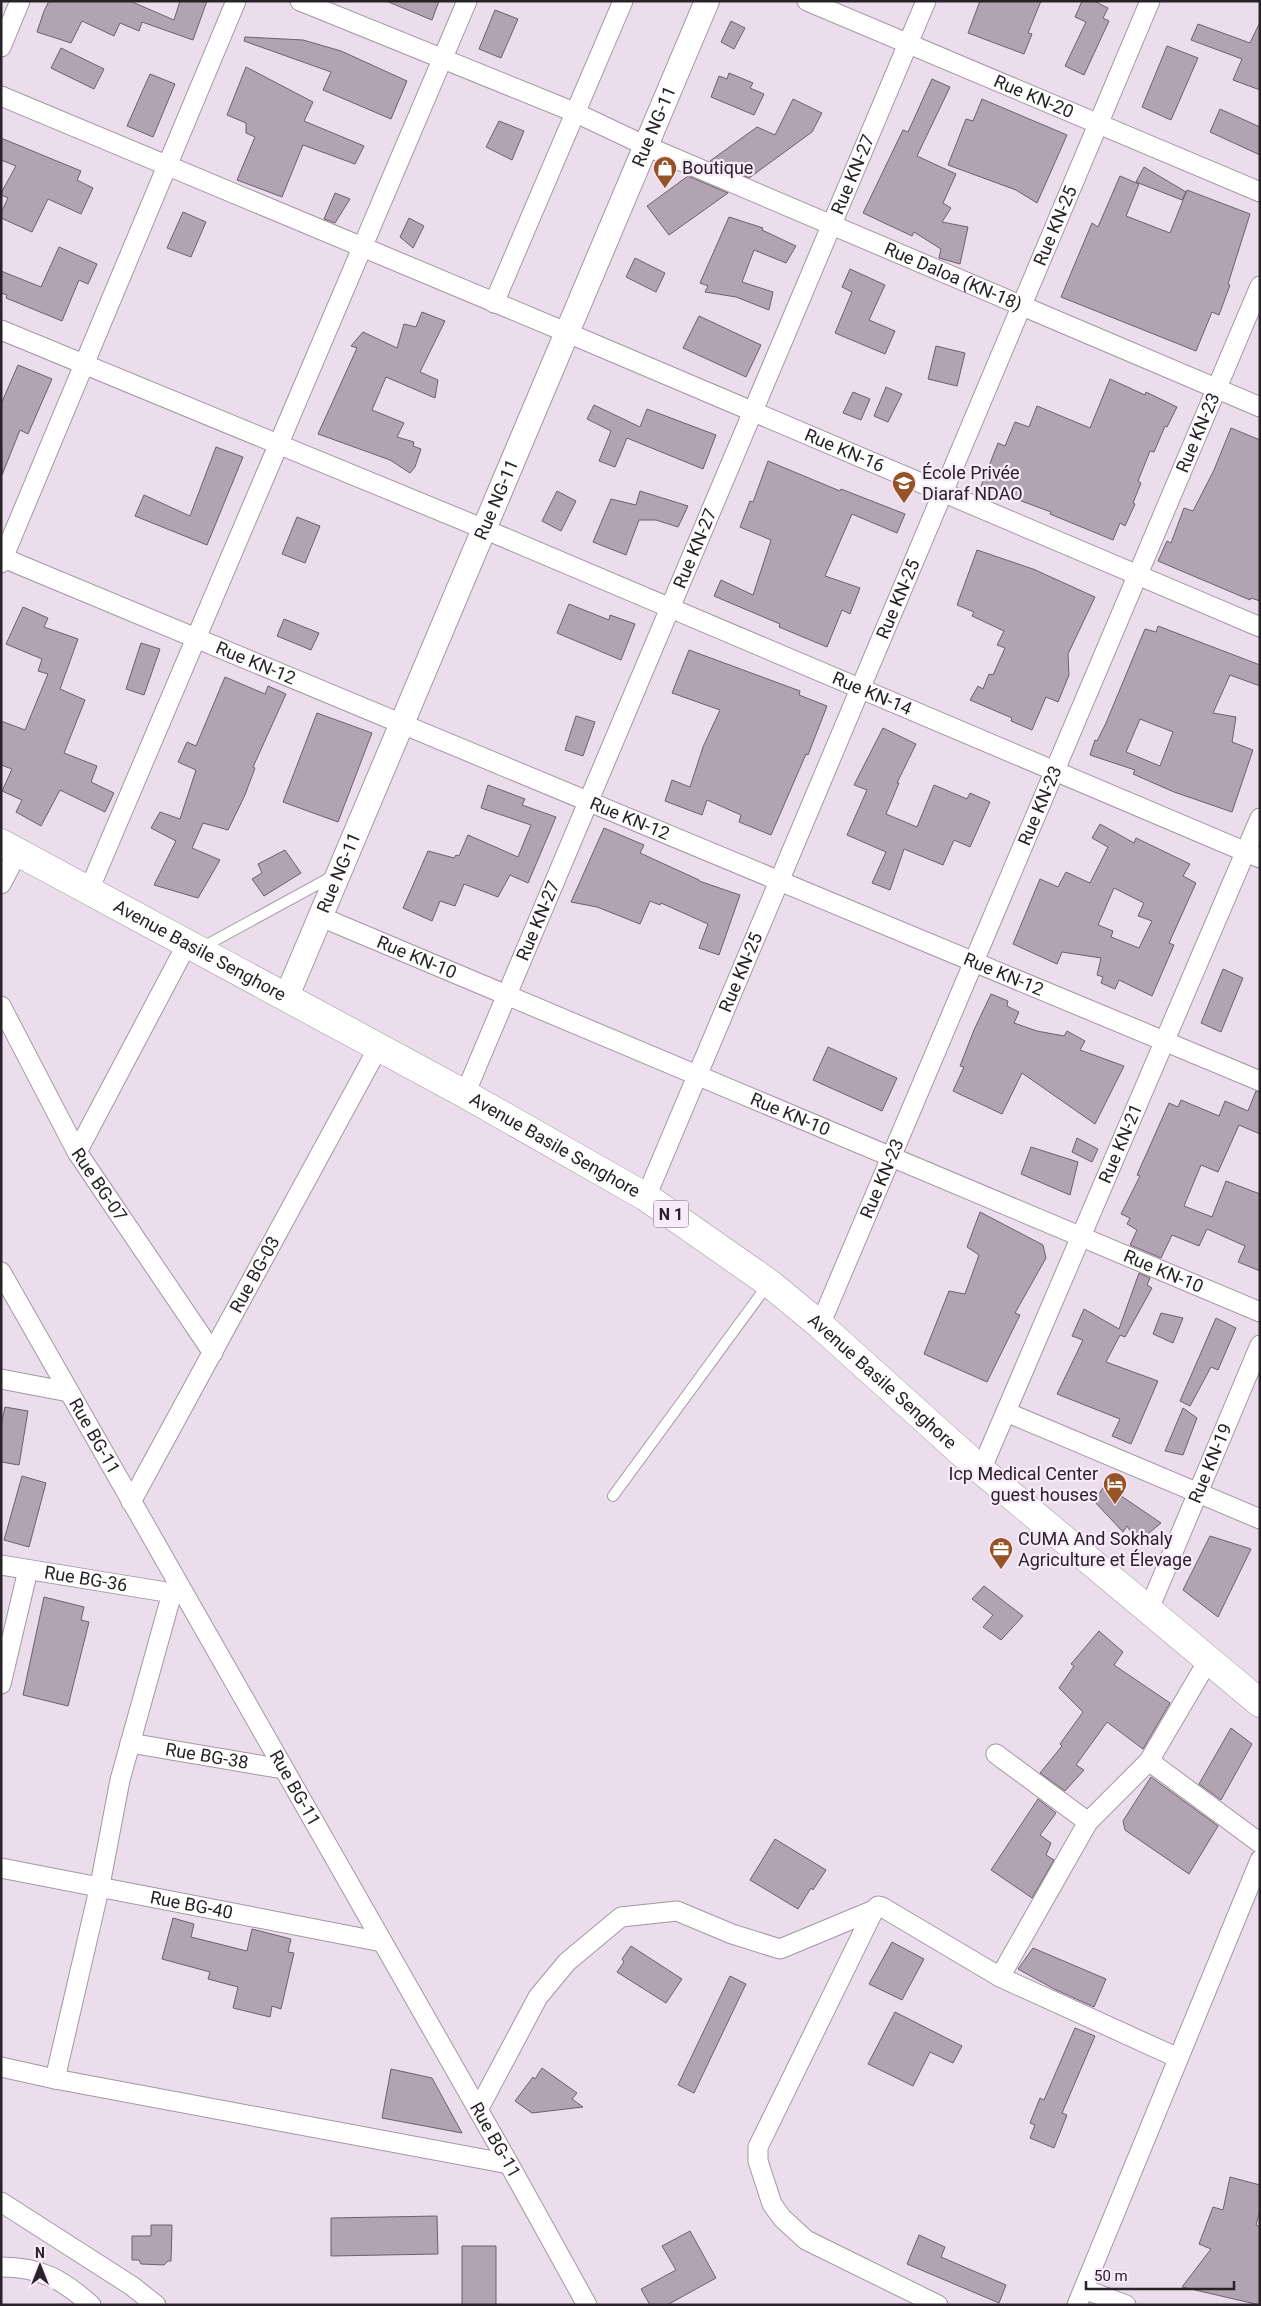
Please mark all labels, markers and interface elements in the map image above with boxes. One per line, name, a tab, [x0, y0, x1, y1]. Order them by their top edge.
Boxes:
street label: Rue KN-20	[991, 70, 1077, 122]
street label: Rue NG-11	[627, 83, 680, 170]
street label: Rue KN-27	[826, 131, 878, 217]
shop icon: Boutique	[652, 155, 678, 189]
place label: Boutique	[682, 157, 753, 178]
street label: Rue KN-25	[1029, 183, 1081, 269]
street label: Rue Daloa (KN-18)	[881, 238, 1025, 316]
street label: Rue KN-23	[1171, 390, 1224, 475]
street label: Rue KN-16	[802, 424, 888, 476]
street label: Rue NG-11	[470, 456, 522, 543]
place label: École Privée Diaraf NDAO	[922, 462, 1023, 504]
school or university icon: École Privée Diaraf NDAO	[891, 470, 917, 504]
street label: Rue KN-27	[669, 505, 721, 591]
street label: Rue KN-25	[871, 556, 924, 642]
street label: Rue KN-12	[213, 637, 299, 689]
street label: Rue KN-14	[829, 667, 915, 719]
street label: Rue KN-23	[1013, 762, 1066, 848]
street label: Rue KN-12	[587, 792, 673, 844]
street label: Rue NG-11	[312, 829, 365, 916]
street label: Rue KN-27	[512, 878, 564, 964]
street label: Avenue Basile Senghore	[110, 895, 290, 1005]
street label: Rue KN-25	[714, 929, 766, 1015]
street label: Rue KN-10	[374, 931, 460, 983]
street label: Rue KN-12	[961, 948, 1047, 1000]
street label: Avenue Basile Senghore	[466, 1088, 644, 1201]
street label: Rue KN-10	[747, 1088, 833, 1140]
street label: Rue KN-21	[1094, 1100, 1146, 1186]
street label: Rue KN-23	[855, 1135, 908, 1221]
street label: Rue BG-07	[67, 1144, 132, 1225]
road number: N 1	[654, 1200, 688, 1228]
street label: Rue BG-03	[225, 1232, 284, 1316]
street label: Rue KN-10	[1121, 1245, 1207, 1297]
street label: Avenue Basile Senghore	[804, 1309, 961, 1453]
street label: Rue BG-11	[65, 1394, 125, 1478]
street label: Rue KN-19	[1184, 1420, 1236, 1506]
place label: Icp Medical Center guest houses	[949, 1463, 1098, 1505]
hotel icon: Icp Medical Center guest houses	[1102, 1471, 1128, 1505]
place label: CUMA And Sokhaly Agriculture et Élevage	[1018, 1528, 1192, 1570]
office icon: CUMA And Sokhaly Agriculture et Élevage	[988, 1536, 1014, 1570]
street label: Rue BG-36	[43, 1561, 129, 1596]
street label: Rue BG-38	[164, 1738, 250, 1773]
street label: Rue BG-11	[266, 1746, 325, 1830]
street label: Rue BG-40	[148, 1886, 235, 1923]
street label: Rue BG-11	[466, 2098, 526, 2181]
north arrow	[15, 2241, 65, 2291]
text: N	[35, 2245, 45, 2261]
scale bar	[1086, 2258, 1234, 2290]
text: 50 m	[1094, 2267, 1128, 2285]

